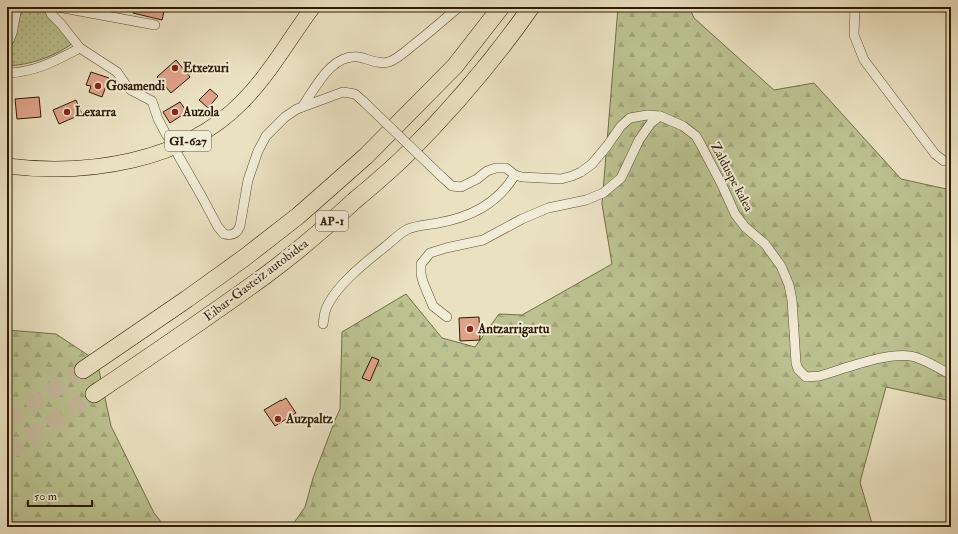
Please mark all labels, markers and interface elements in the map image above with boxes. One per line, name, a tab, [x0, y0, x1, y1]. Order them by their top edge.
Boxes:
place label: Etxezuri	[183, 60, 230, 76]
marker: Etxezuri	[170, 63, 180, 73]
place label: Gosamendi	[106, 78, 166, 94]
marker: Gosamendi	[93, 81, 103, 91]
place label: Lexarra	[75, 104, 117, 120]
place label: Auzola	[182, 104, 220, 120]
marker: Lexarra	[62, 107, 72, 117]
marker: Auzola	[170, 107, 180, 117]
road number: GI-627	[165, 131, 211, 151]
street label: Zalduspe kalea	[706, 140, 757, 215]
road number: AP-1	[316, 211, 348, 231]
street label: Eibar-Gasteiz autobidea	[200, 235, 312, 325]
place label: Antzarrigartu	[477, 321, 550, 338]
marker: Antzarrigartu	[465, 324, 475, 334]
place label: Auzpaltz	[285, 411, 334, 428]
marker: Auzpaltz	[273, 414, 283, 424]
scale bar	[28, 482, 92, 508]
text: 50 m	[34, 489, 58, 504]

